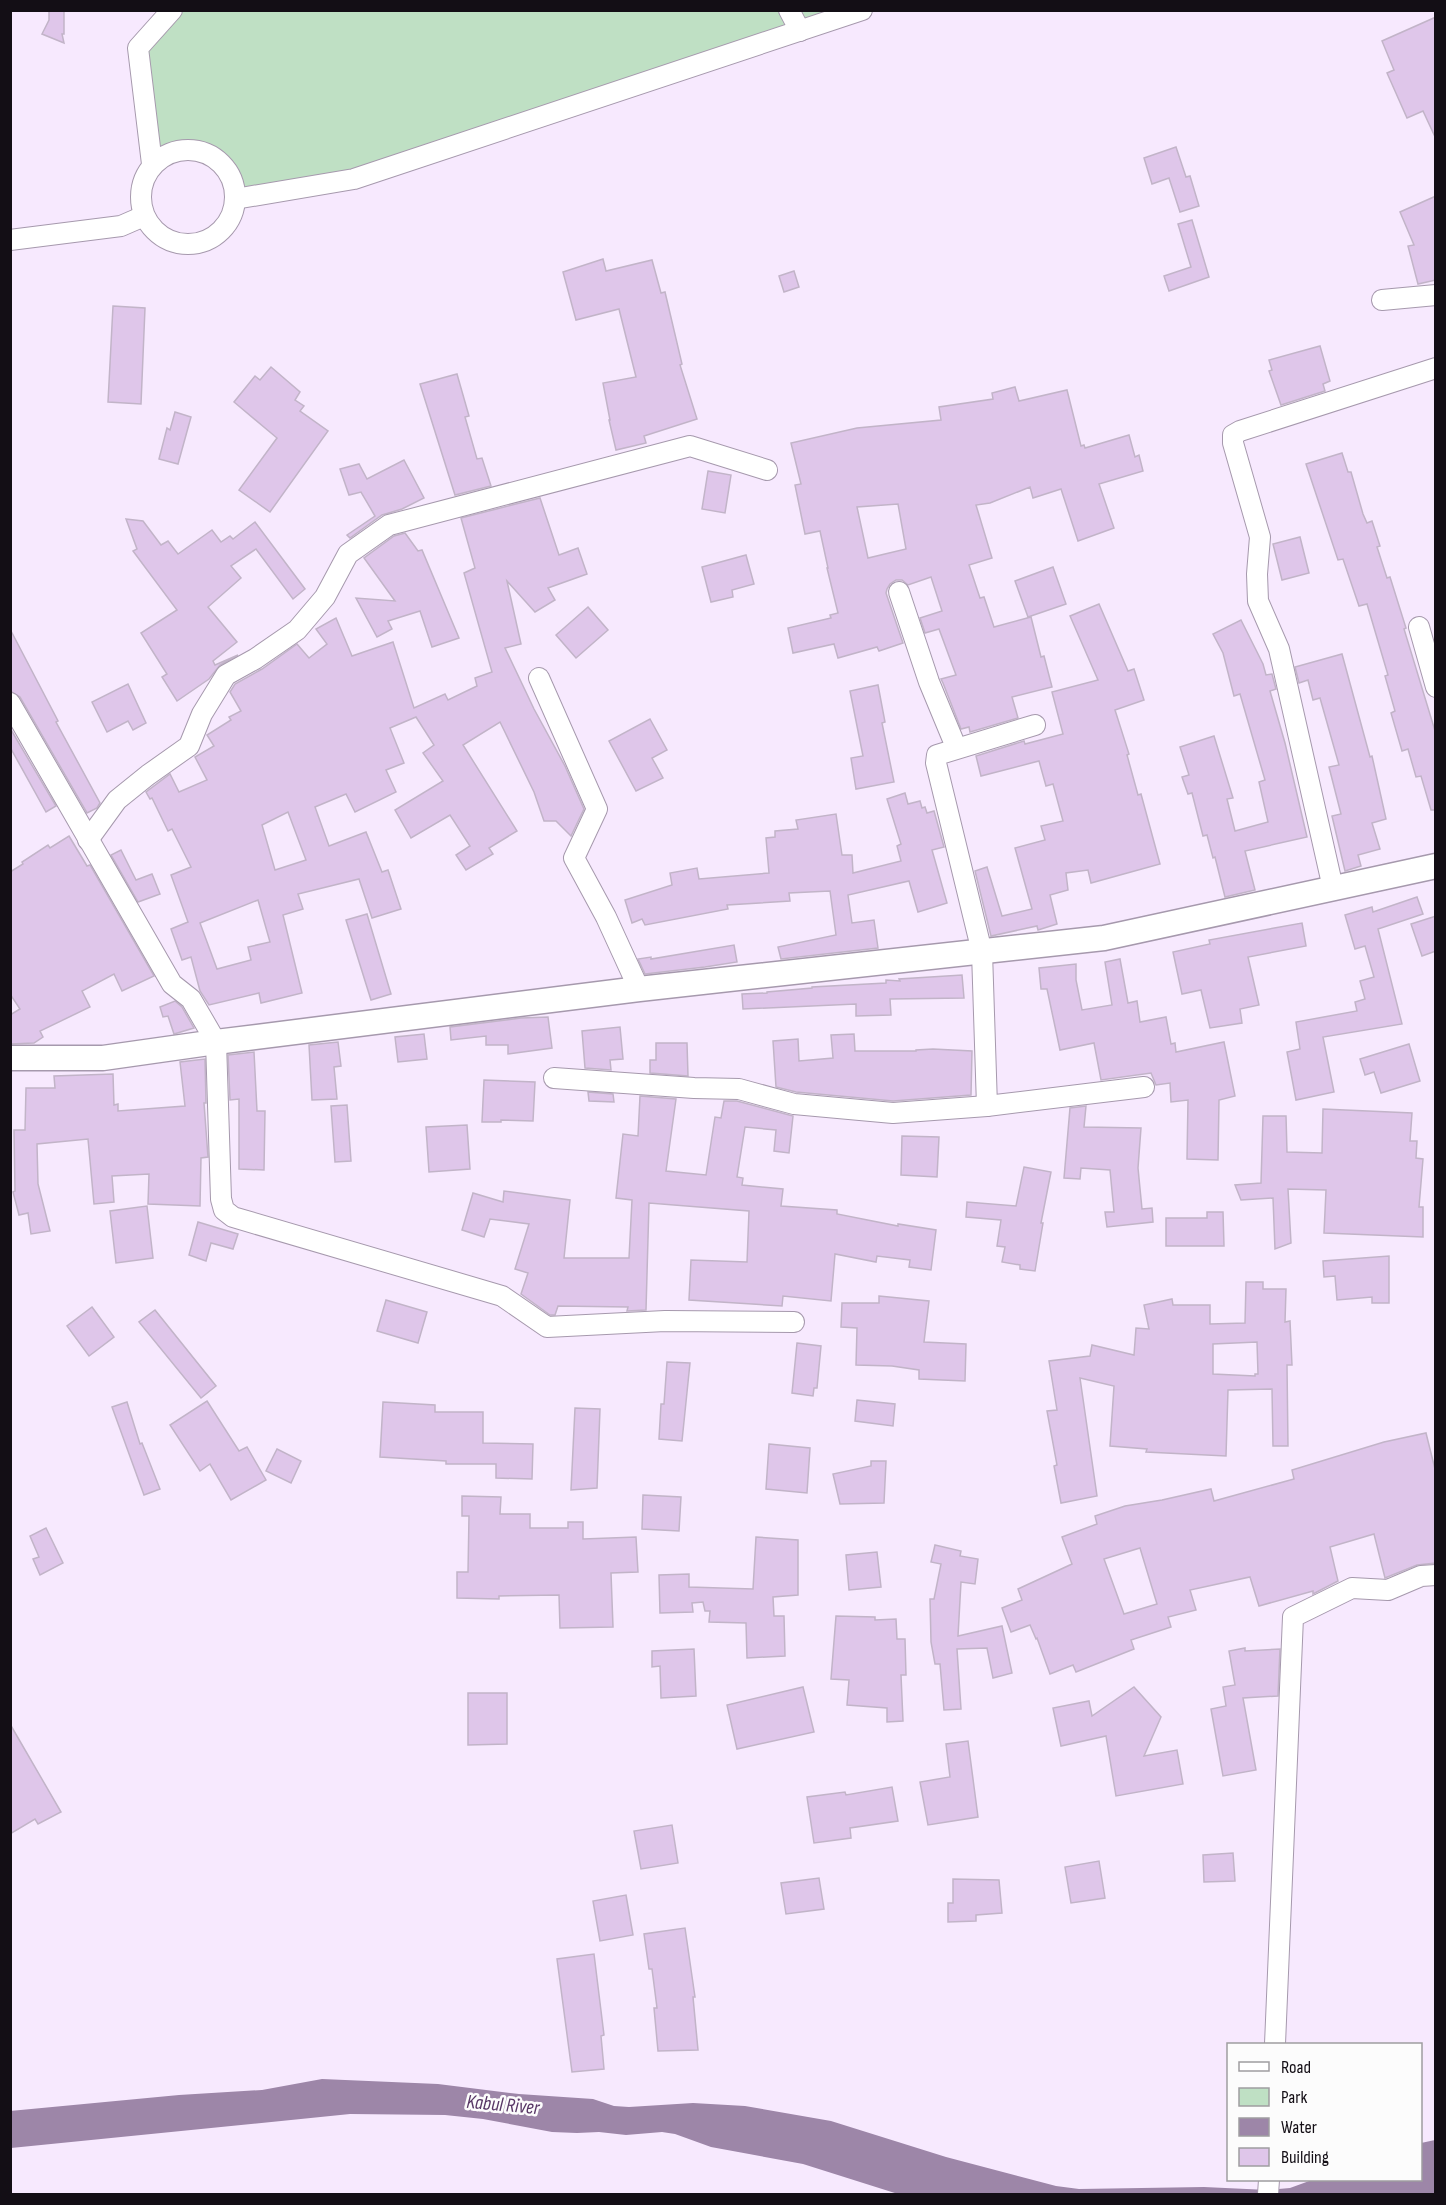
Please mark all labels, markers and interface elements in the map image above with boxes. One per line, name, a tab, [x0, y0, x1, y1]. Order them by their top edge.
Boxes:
legend	[1227, 2043, 1422, 2181]
text: Road	[1281, 2057, 1311, 2078]
text: Park	[1281, 2087, 1307, 2108]
water label: Kabul River	[466, 2090, 542, 2120]
text: Water	[1281, 2117, 1317, 2138]
text: Building	[1281, 2147, 1329, 2168]

